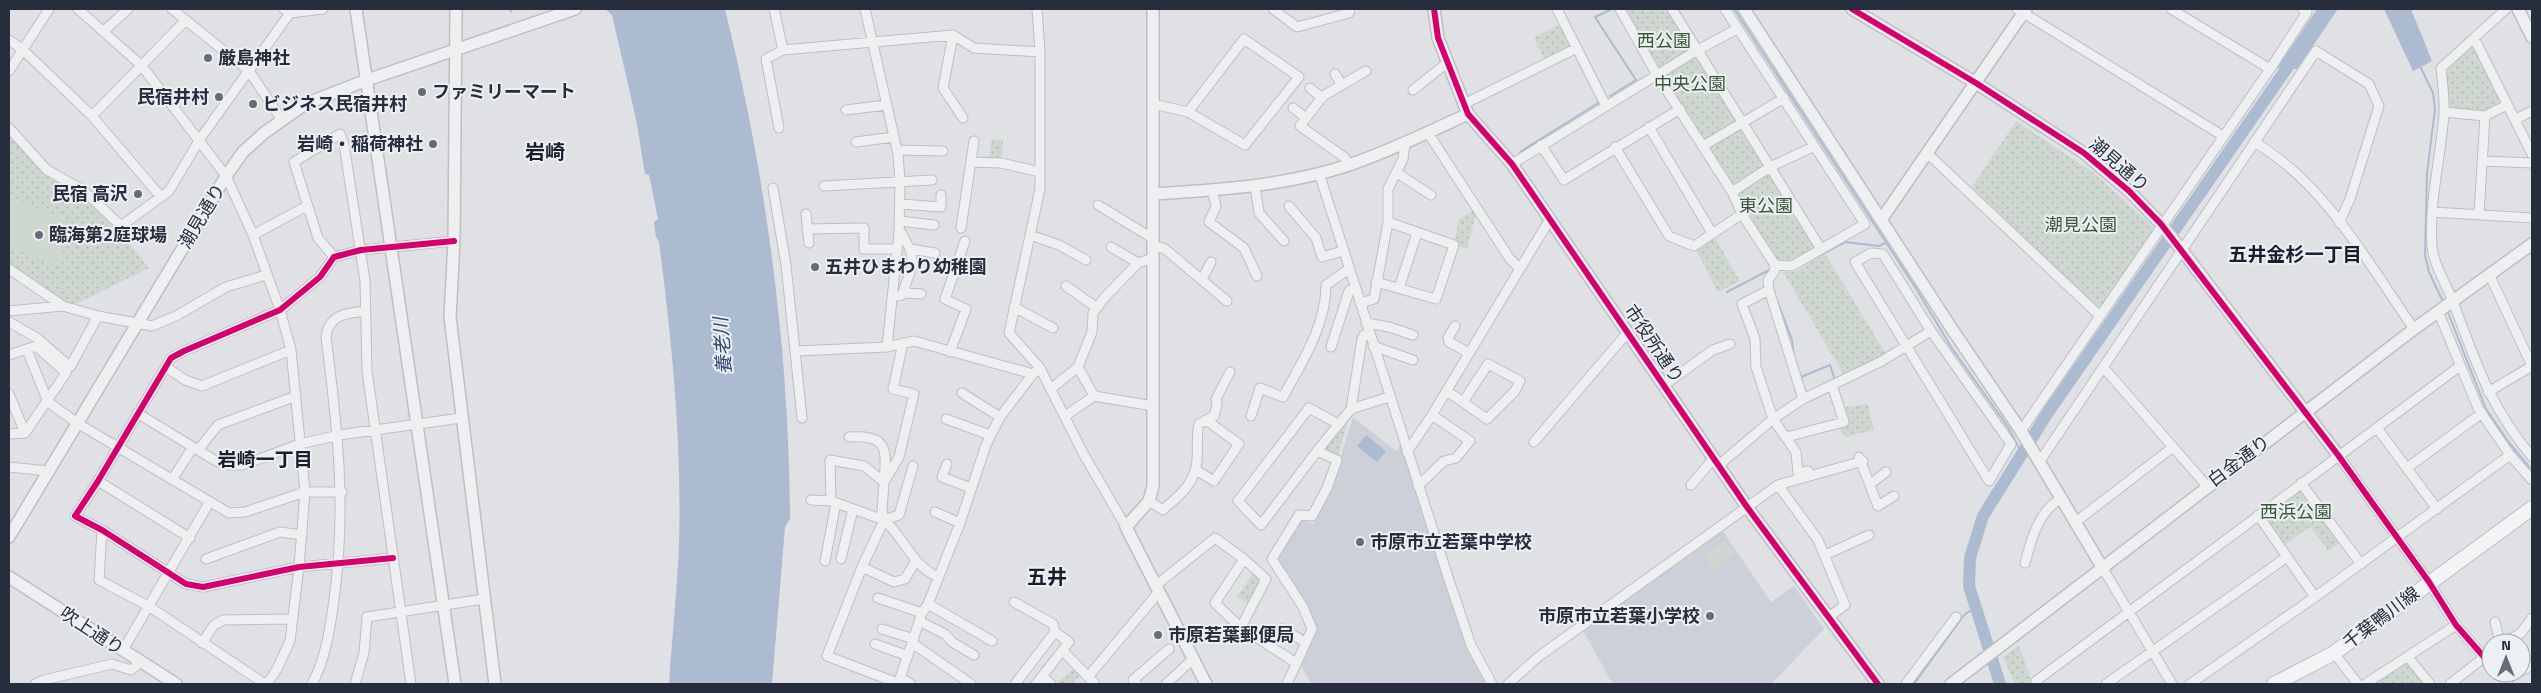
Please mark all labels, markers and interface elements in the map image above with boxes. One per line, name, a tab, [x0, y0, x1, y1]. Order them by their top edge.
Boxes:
park label: 西公園	[1637, 27, 1691, 54]
place label: 厳島神社	[218, 44, 290, 71]
marker: 厳島神社	[202, 52, 214, 64]
park label: 中央公園	[1654, 70, 1726, 97]
place label: ファミリーマート	[432, 78, 576, 105]
place label: 民宿井村	[137, 83, 209, 110]
marker: ファミリーマート	[416, 86, 428, 98]
place label: ビジネス民宿井村	[263, 90, 407, 117]
marker: 民宿井村	[213, 91, 225, 103]
marker: ビジネス民宿井村	[247, 98, 259, 110]
place label: 岩崎・稲荷神社	[297, 130, 423, 157]
street label: 潮見通り	[2083, 131, 2155, 198]
district label: 岩崎	[525, 136, 565, 167]
marker: 岩崎・稲荷神社	[427, 138, 439, 150]
street label: 潮見通り	[171, 178, 232, 254]
place label: 民宿 高沢	[52, 180, 128, 207]
marker: 民宿 高沢	[132, 188, 144, 200]
park label: 東公園	[1739, 192, 1793, 219]
park label: 潮見公園	[2045, 211, 2117, 238]
place label: 臨海第2庭球場	[49, 221, 167, 248]
marker: 臨海第2庭球場	[33, 229, 45, 241]
district label: 五井金杉一丁目	[2228, 239, 2362, 268]
place label: 五井ひまわり幼稚園	[825, 253, 987, 280]
marker: 五井ひまわり幼稚園	[809, 261, 821, 273]
street label: 市役所通り	[1618, 299, 1691, 389]
water label: 養老川	[705, 315, 738, 375]
street label: 白金通り	[2202, 428, 2276, 493]
district label: 岩崎一丁目	[217, 444, 313, 473]
park label: 西浜公園	[2260, 498, 2332, 525]
place label: 市原市立若葉中学校	[1370, 528, 1532, 555]
marker: 市原市立若葉中学校	[1354, 536, 1366, 548]
district label: 五井	[1027, 561, 1067, 592]
street label: 千葉鴨川線	[2337, 580, 2425, 655]
street label: 吹上通り	[55, 600, 130, 662]
place label: 市原市立若葉小学校	[1538, 602, 1700, 629]
marker: 市原市立若葉小学校	[1704, 610, 1716, 622]
place label: 市原若葉郵便局	[1168, 621, 1294, 648]
marker: 市原若葉郵便局	[1152, 629, 1164, 641]
north arrow	[2481, 633, 2531, 683]
text: N	[2501, 634, 2511, 655]

